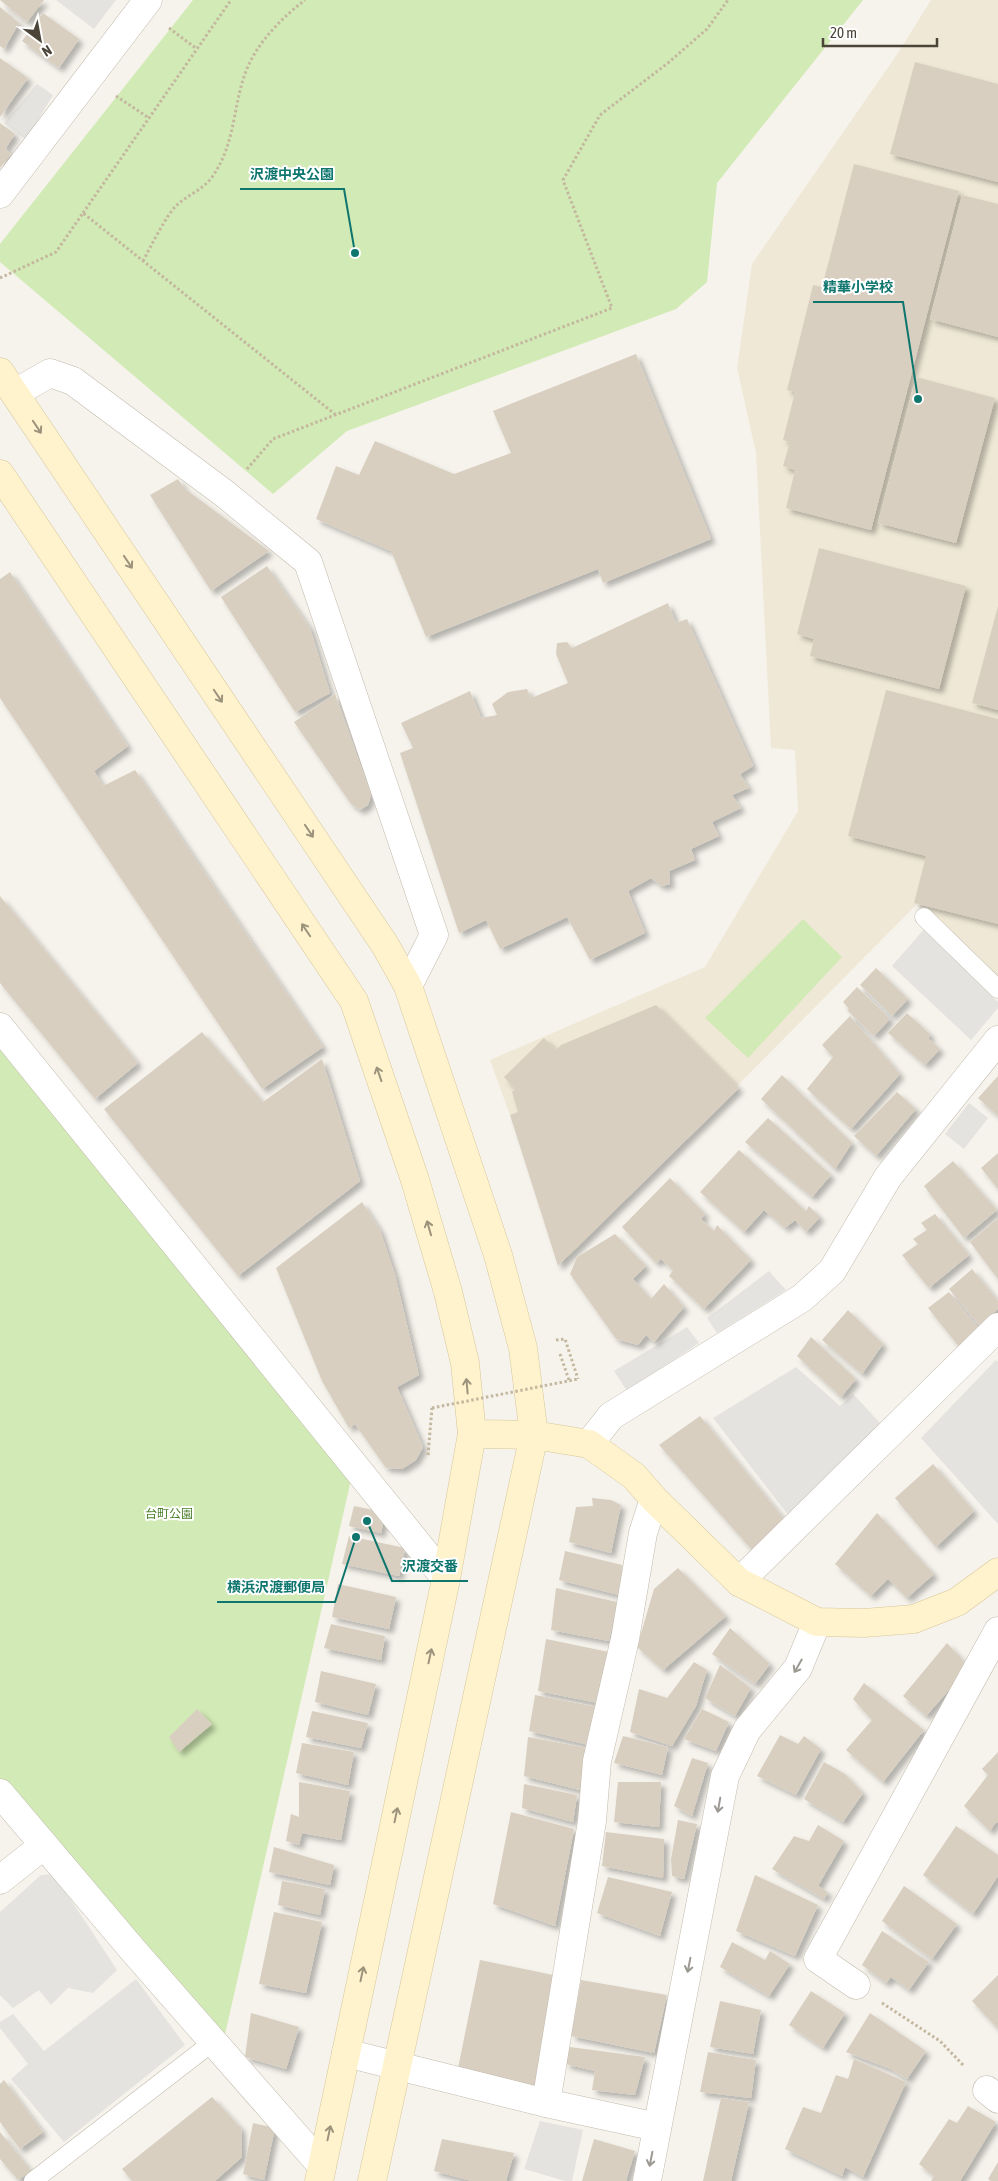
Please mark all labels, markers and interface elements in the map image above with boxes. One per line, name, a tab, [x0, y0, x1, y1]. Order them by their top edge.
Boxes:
north arrow	[15, 15, 65, 65]
scale bar	[823, 15, 937, 47]
text: 20 m	[830, 24, 857, 41]
text: N	[39, 42, 55, 60]
callout: 沢渡中央公園	[240, 160, 344, 189]
text: 沢渡中央公園	[250, 166, 334, 182]
callout: 精華小学校	[813, 273, 903, 302]
text: 精華小学校	[823, 279, 893, 295]
one-way arrow	[32, 419, 42, 433]
one-way arrow	[123, 554, 133, 568]
one-way arrow	[213, 689, 223, 703]
one-way arrow	[304, 824, 314, 838]
one-way arrow	[301, 923, 311, 937]
one-way arrow	[374, 1066, 383, 1082]
one-way arrow	[423, 1220, 433, 1236]
one-way arrow	[462, 1378, 472, 1394]
park label: 台町公園	[145, 1507, 193, 1521]
callout: 沢渡交番	[392, 1552, 468, 1581]
text: 沢渡交番	[402, 1558, 458, 1574]
callout: 横浜沢渡郵便局	[217, 1573, 335, 1602]
text: 横浜沢渡郵便局	[227, 1579, 325, 1595]
one-way arrow	[425, 1649, 435, 1665]
one-way arrow	[792, 1659, 802, 1673]
one-way arrow	[714, 1797, 724, 1813]
one-way arrow	[392, 1808, 401, 1824]
one-way arrow	[684, 1957, 694, 1973]
one-way arrow	[358, 1967, 368, 1983]
one-way arrow	[325, 2126, 334, 2142]
one-way arrow	[646, 2151, 656, 2167]

